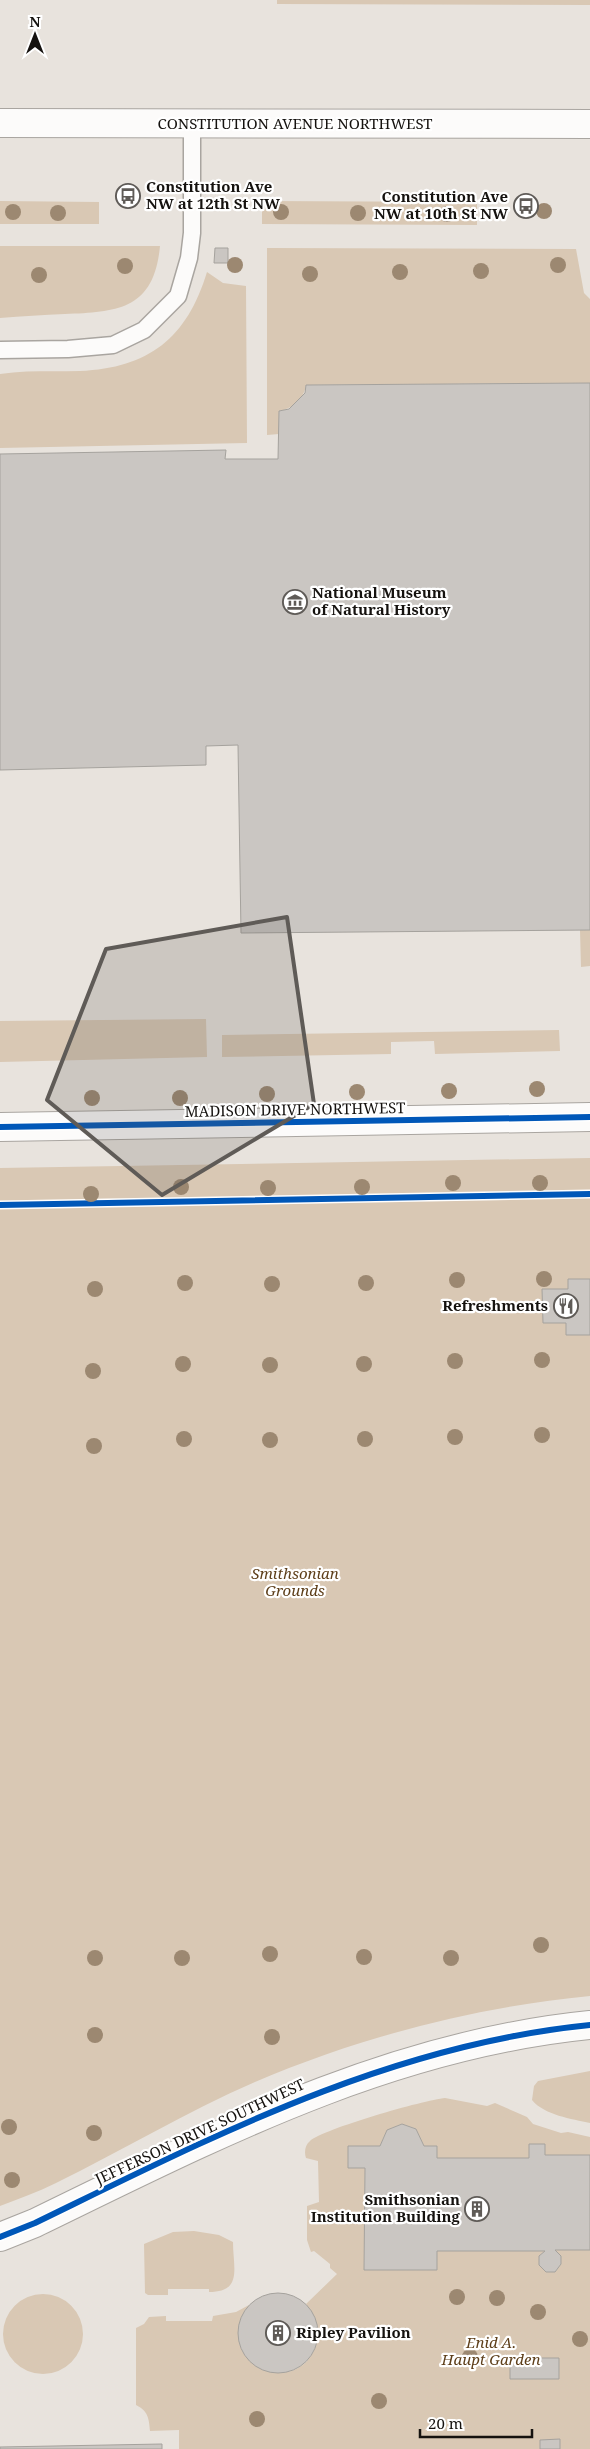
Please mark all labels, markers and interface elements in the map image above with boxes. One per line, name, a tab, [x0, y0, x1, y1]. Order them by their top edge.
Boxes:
north arrow	[10, 10, 60, 60]
text: N	[29, 12, 41, 31]
street label: CONSTITUTION AVENUE NORTHWEST	[157, 113, 433, 133]
place label: Constitution Ave NW at 12th St NW	[146, 176, 280, 213]
bus stop icon: Constitution Ave NW at 12th St NW	[115, 183, 141, 209]
place label: Constitution Ave NW at 10th St NW	[374, 186, 508, 223]
bus stop icon: Constitution Ave NW at 10th St NW	[513, 193, 539, 219]
place label: National Museum of Natural History	[312, 582, 451, 619]
museum icon: National Museum of Natural History	[282, 589, 308, 615]
street label: MADISON DRIVE NORTHWEST	[185, 1097, 405, 1121]
restaurant icon: Refreshments	[553, 1293, 579, 1319]
place label: Refreshments	[442, 1295, 548, 1315]
park label: Smithsonian Grounds	[251, 1563, 339, 1600]
street label: JEFFERSON DRIVE SOUTHWEST	[91, 2074, 308, 2189]
place label: Smithsonian Institution Building	[311, 2189, 461, 2226]
building icon: Smithsonian Institution Building	[464, 2196, 490, 2222]
building icon: Ripley Pavilion	[265, 2320, 291, 2346]
place label: Ripley Pavilion	[296, 2322, 411, 2342]
park label: Enid A. Haupt Garden	[441, 2332, 540, 2369]
scale bar	[420, 2406, 532, 2438]
text: 20 m	[428, 2413, 463, 2433]

